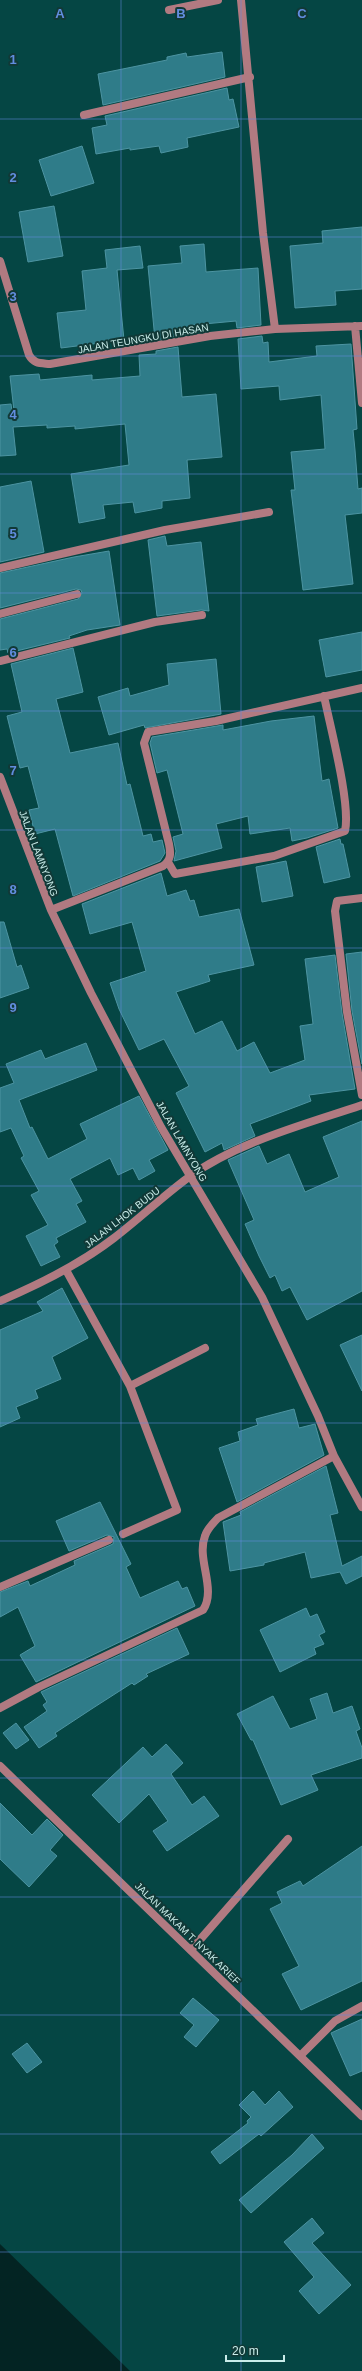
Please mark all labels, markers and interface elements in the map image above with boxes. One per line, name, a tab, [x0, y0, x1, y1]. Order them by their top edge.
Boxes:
text: A	[55, 6, 65, 21]
text: B	[176, 6, 186, 21]
text: C	[297, 6, 307, 21]
text: 1	[9, 52, 17, 67]
text: 2	[9, 170, 17, 185]
text: 3	[9, 289, 17, 304]
street label: JALAN TEUNGKU DI HASAN	[77, 322, 209, 355]
text: 4	[9, 407, 17, 422]
text: 5	[9, 526, 17, 541]
text: 6	[9, 645, 17, 660]
text: 7	[9, 763, 17, 778]
street label: JALAN LAMNYONG	[17, 809, 60, 898]
text: 8	[9, 882, 17, 897]
text: 9	[9, 1000, 17, 1015]
street label: JALAN LAMNYONG	[154, 1099, 209, 1184]
street label: JALAN LHOK BUDU	[83, 1185, 162, 1250]
street label: JALAN MAKAM T. NYAK ARIEF	[133, 1880, 243, 1987]
scale bar	[226, 2337, 284, 2363]
text: 20 m	[232, 2344, 259, 2358]

